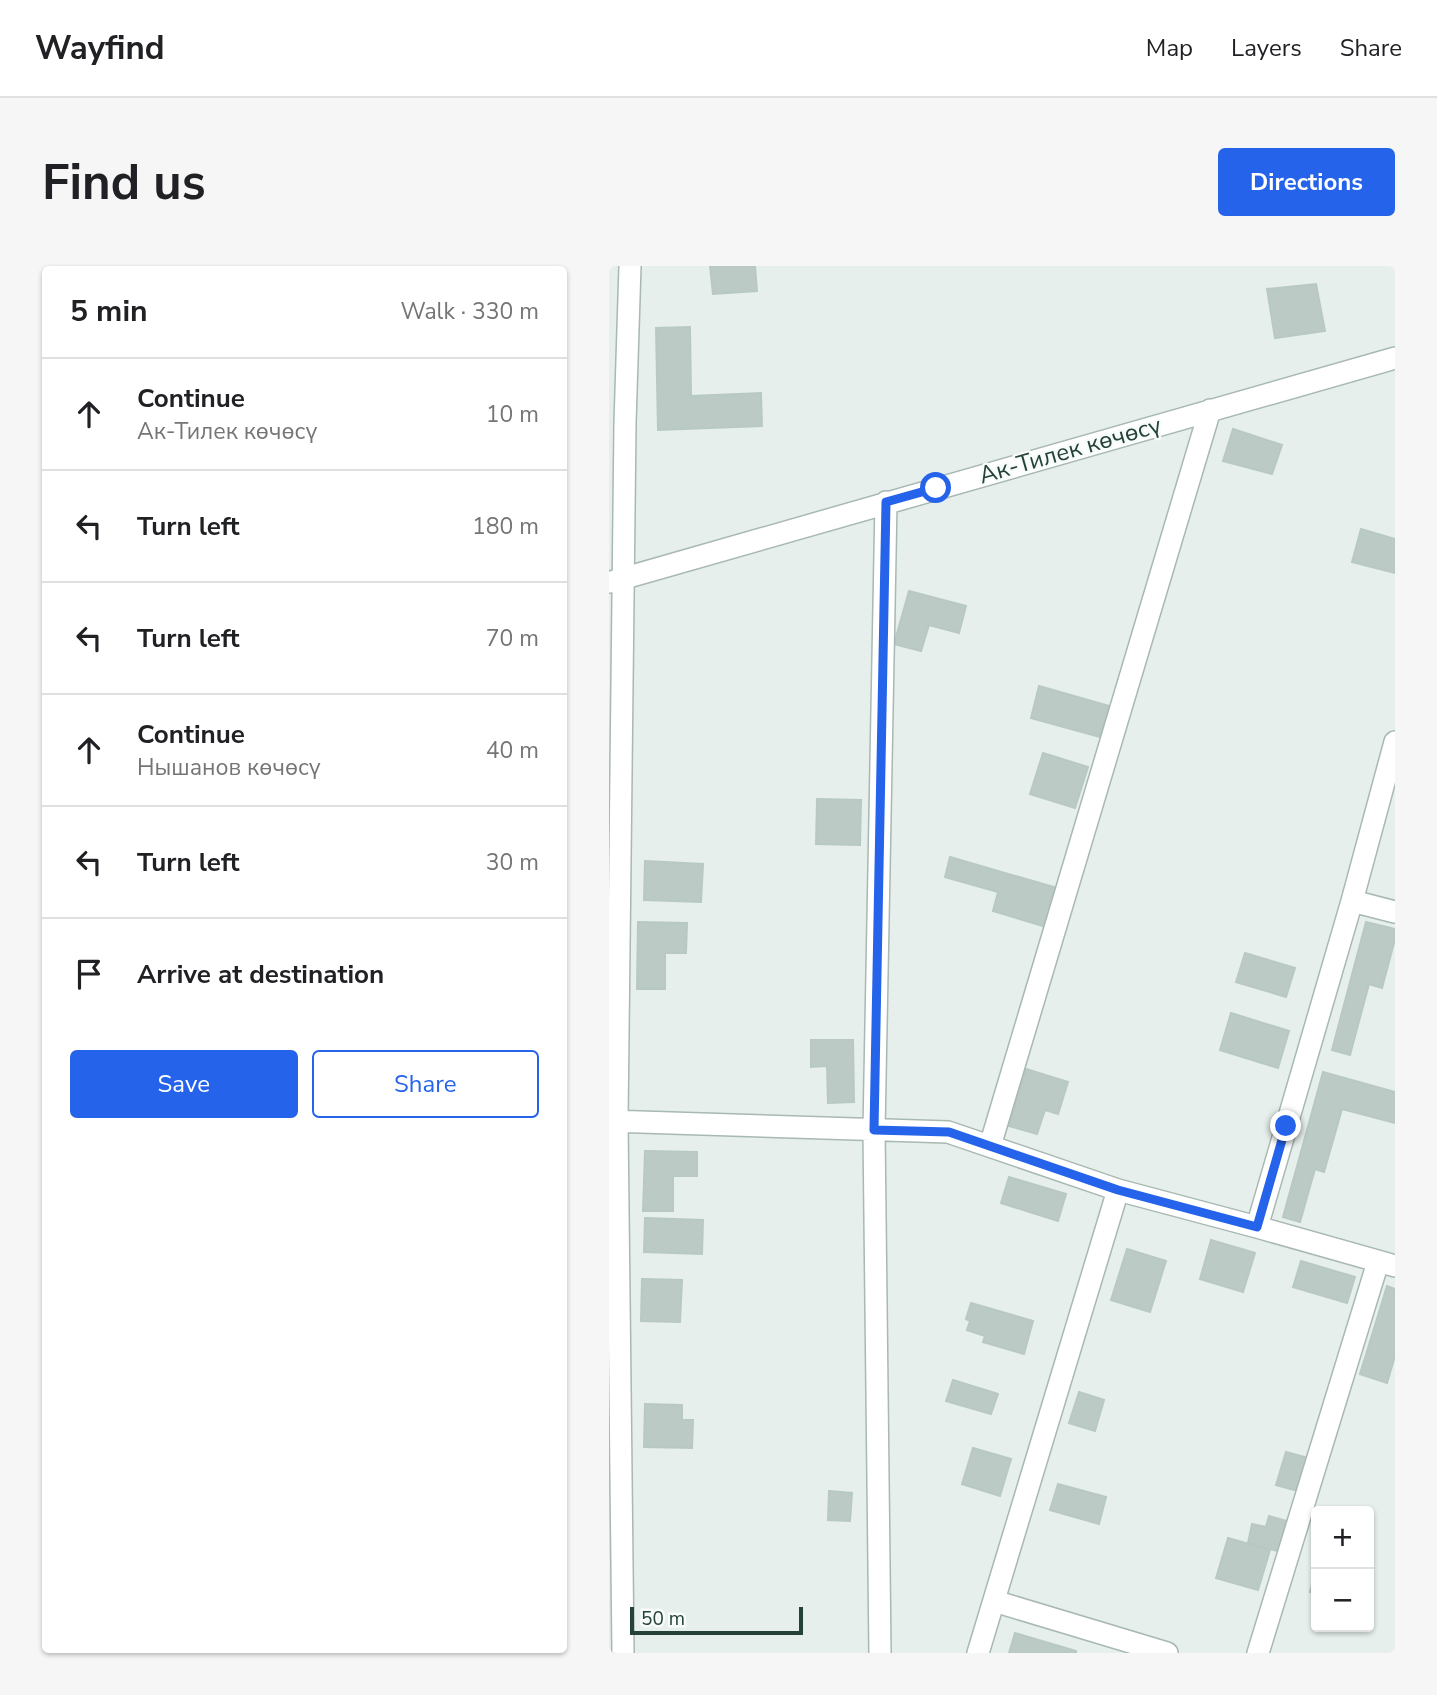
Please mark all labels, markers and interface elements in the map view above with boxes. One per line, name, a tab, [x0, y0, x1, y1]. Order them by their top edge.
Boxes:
text: Wayfind	[35, 26, 165, 71]
text: Map	[1146, 32, 1193, 64]
text: Layers	[1231, 32, 1302, 64]
text: Share	[1340, 32, 1402, 64]
button: Directions	[1218, 148, 1395, 216]
text: Find us	[42, 149, 206, 216]
text: 5 min	[70, 291, 148, 332]
text: Walk · 330 m	[400, 296, 539, 327]
text: Continue	[137, 381, 245, 416]
icon: ahead	[70, 395, 108, 433]
text: 10 m	[486, 399, 539, 430]
street label: Ак-Тилек көчөсү	[975, 409, 1165, 491]
text: Ак-Тилек көчөсү	[137, 416, 317, 447]
route start	[920, 472, 951, 503]
icon: left	[70, 507, 108, 545]
text: Turn left	[137, 509, 240, 544]
text: 180 m	[472, 511, 539, 542]
icon: left	[70, 619, 108, 657]
text: Turn left	[137, 621, 240, 656]
text: 70 m	[486, 623, 539, 654]
text: Continue	[137, 717, 245, 752]
icon: ahead	[70, 731, 108, 769]
text: 40 m	[486, 735, 539, 766]
text: Нышанов көчөсү	[137, 752, 321, 783]
icon: left	[70, 843, 108, 881]
text: Turn left	[137, 845, 240, 880]
text: 30 m	[486, 847, 539, 878]
icon: arrive	[70, 955, 108, 993]
text: Arrive at destination	[137, 957, 384, 992]
button: Save	[70, 1050, 298, 1118]
button: Share	[312, 1050, 539, 1118]
route end	[1270, 1110, 1301, 1141]
map controls	[1311, 1506, 1374, 1632]
button: +	[1311, 1506, 1374, 1569]
button: −	[1311, 1569, 1374, 1632]
scale bar	[630, 1604, 803, 1636]
text: 50 m	[641, 1606, 685, 1632]

